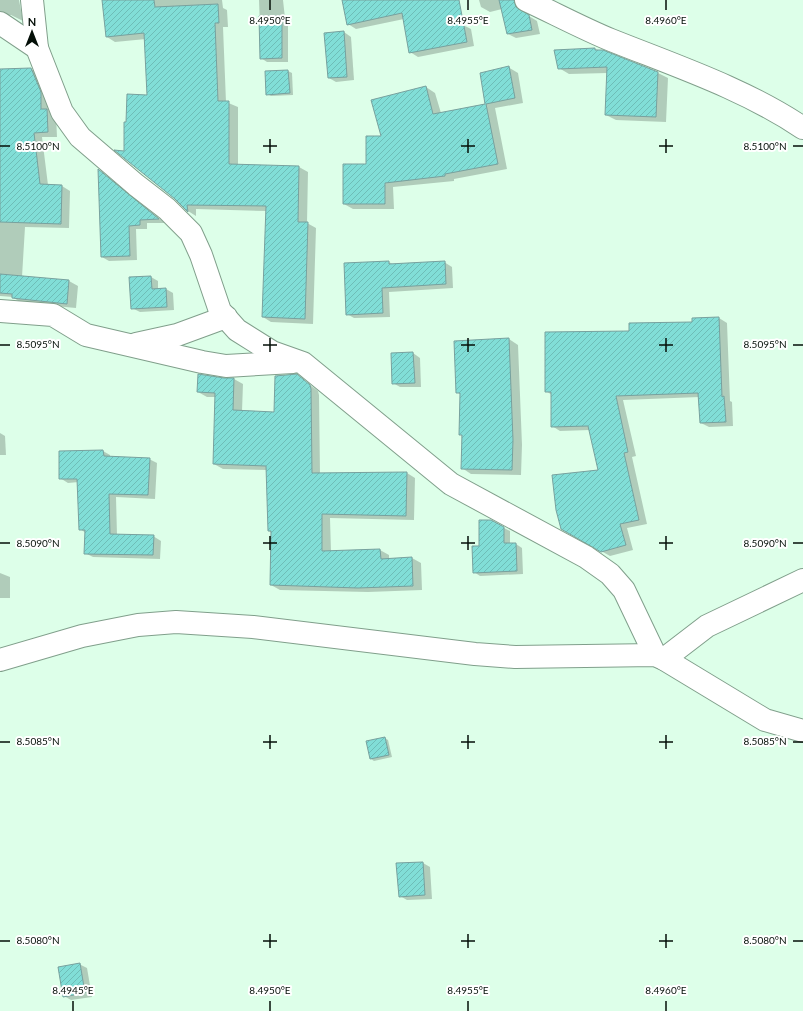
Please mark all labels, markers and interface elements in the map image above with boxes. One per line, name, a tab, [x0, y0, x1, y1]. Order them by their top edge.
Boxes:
north arrow	[12, 12, 52, 52]
text: 8.4950°E	[249, 14, 291, 26]
text: 8.4955°E	[447, 14, 489, 26]
text: 8.4960°E	[645, 14, 687, 26]
text: N	[28, 15, 36, 28]
text: 8.5100°N	[16, 140, 60, 152]
text: 8.5100°N	[743, 140, 787, 152]
text: 8.5095°N	[16, 338, 60, 350]
text: 8.5095°N	[743, 338, 787, 350]
text: 8.5090°N	[16, 537, 60, 549]
text: 8.5090°N	[743, 537, 787, 549]
text: 8.5085°N	[16, 735, 60, 747]
text: 8.5085°N	[743, 735, 787, 747]
text: 8.5080°N	[16, 934, 60, 946]
text: 8.5080°N	[743, 934, 787, 946]
text: 8.4945°E	[52, 984, 94, 996]
text: 8.4950°E	[249, 984, 291, 996]
text: 8.4955°E	[447, 984, 489, 996]
text: 8.4960°E	[645, 984, 687, 996]

